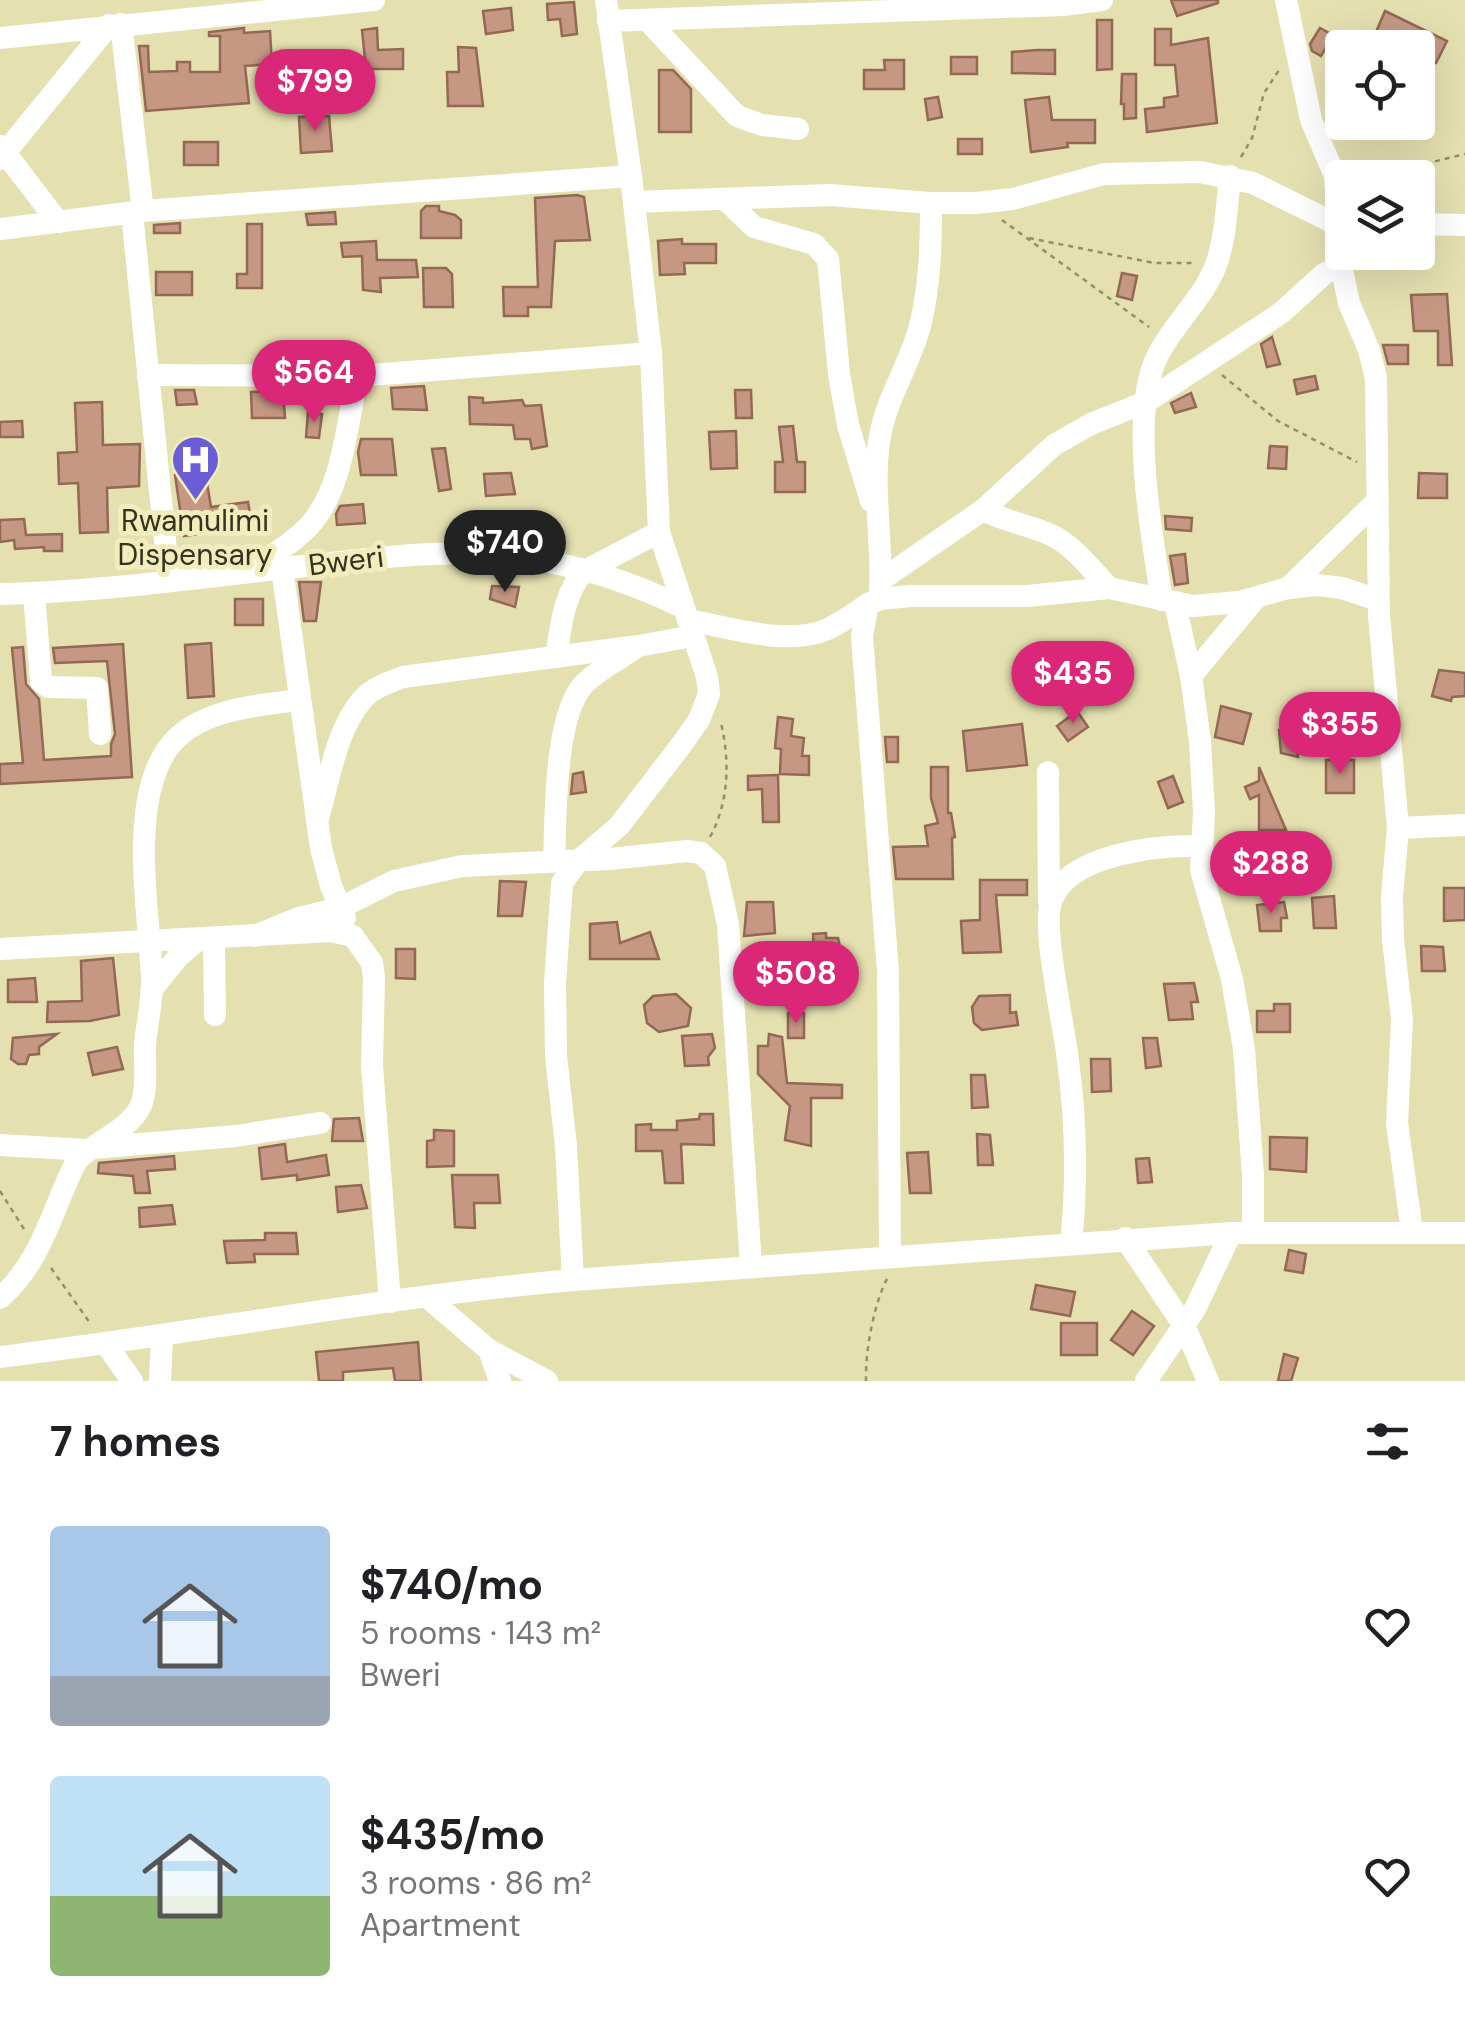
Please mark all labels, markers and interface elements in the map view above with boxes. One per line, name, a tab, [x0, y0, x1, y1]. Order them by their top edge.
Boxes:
map controls	[1325, 30, 1435, 270]
button: locate	[1325, 30, 1435, 140]
pin: $799	[256, 49, 374, 134]
text: $799	[277, 60, 353, 102]
button: layers	[1325, 160, 1435, 270]
pin: $564	[255, 340, 373, 425]
text: $564	[274, 351, 354, 393]
hospital icon: Rwamulimi Dispensary	[169, 434, 221, 502]
place label: Rwamulimi Dispensary	[117, 501, 273, 574]
pin: $740	[446, 510, 564, 595]
text: $740	[466, 521, 544, 563]
street label: Bweri	[306, 537, 386, 584]
pin: $435	[1014, 641, 1132, 726]
text: $435	[1033, 652, 1113, 694]
pin: $355	[1281, 692, 1399, 777]
text: $355	[1301, 703, 1379, 745]
pin: $288	[1212, 831, 1330, 916]
text: $288	[1232, 842, 1310, 884]
pin: $508	[737, 941, 855, 1026]
text: $508	[755, 952, 837, 994]
text: 7 homes	[50, 1414, 221, 1469]
icon: filters	[1360, 1414, 1415, 1469]
text: $740/mo	[360, 1557, 543, 1612]
icon: home	[130, 1566, 250, 1686]
icon: heart	[1360, 1599, 1415, 1654]
text: 5 rooms · 143 m²	[360, 1612, 601, 1654]
text: Bweri	[360, 1654, 441, 1696]
text: $435/mo	[360, 1807, 545, 1862]
icon: home	[130, 1816, 250, 1936]
icon: heart	[1360, 1849, 1415, 1904]
text: 3 rooms · 86 m²	[360, 1862, 592, 1904]
text: Apartment	[360, 1904, 521, 1946]

